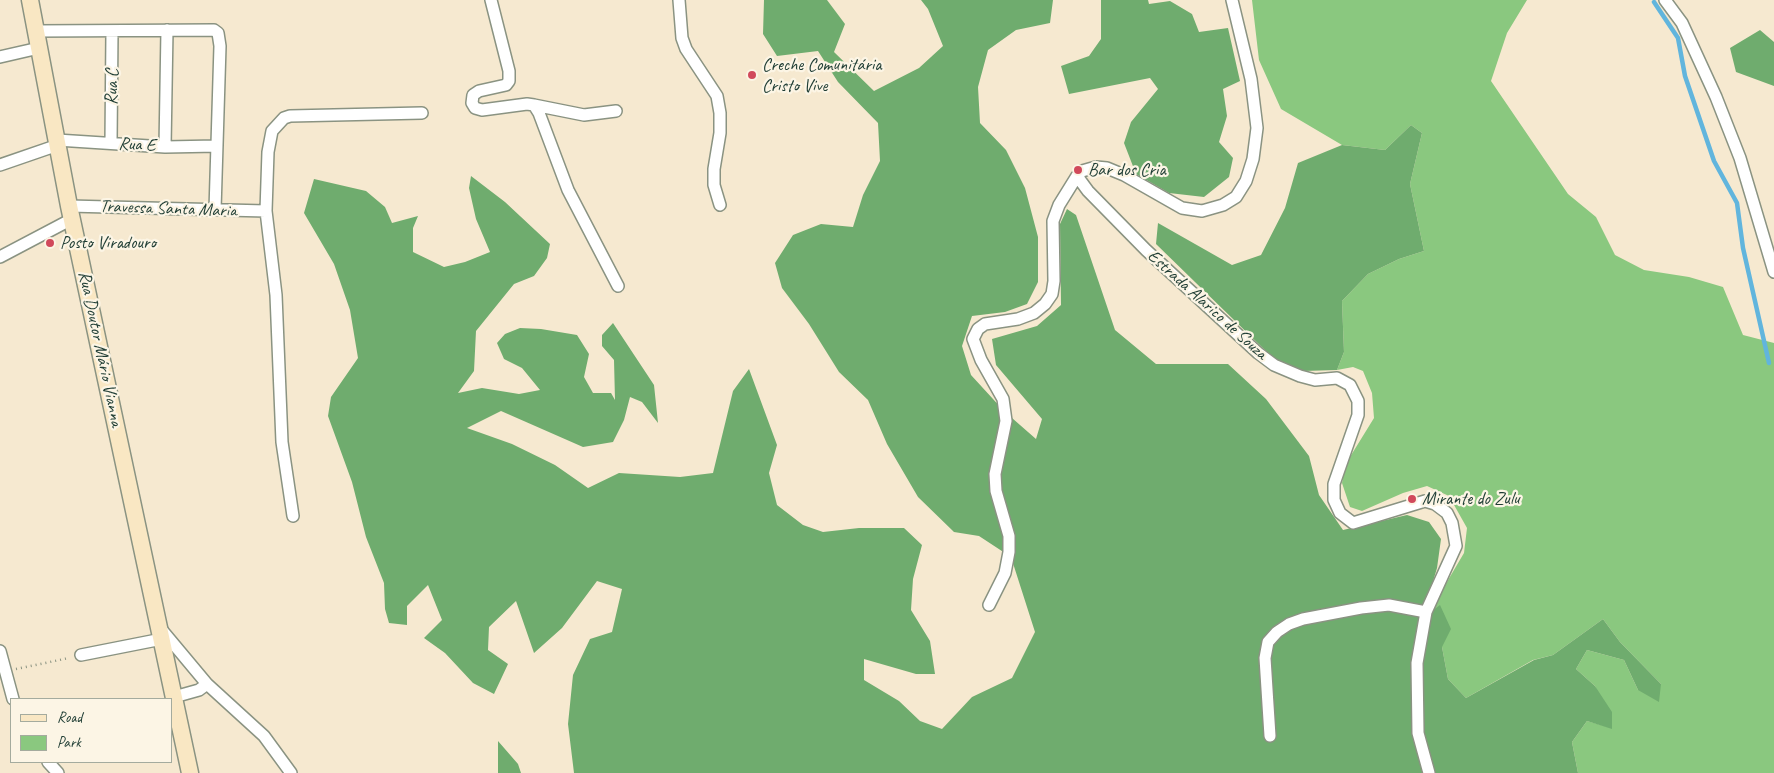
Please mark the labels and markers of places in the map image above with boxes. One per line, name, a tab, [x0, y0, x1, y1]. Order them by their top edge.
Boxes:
place label: Creche Comunitária Cristo Vive	[762, 54, 882, 96]
marker: Creche Comunitária Cristo Vive	[746, 69, 758, 81]
place label: Bar dos Cria	[1088, 159, 1166, 181]
marker: Bar dos Cria	[1072, 164, 1084, 176]
place label: Posto Viradouro	[60, 232, 156, 254]
marker: Posto Viradouro	[44, 237, 56, 249]
place label: Mirante do Zulu	[1422, 488, 1520, 510]
marker: Mirante do Zulu	[1406, 493, 1418, 505]

